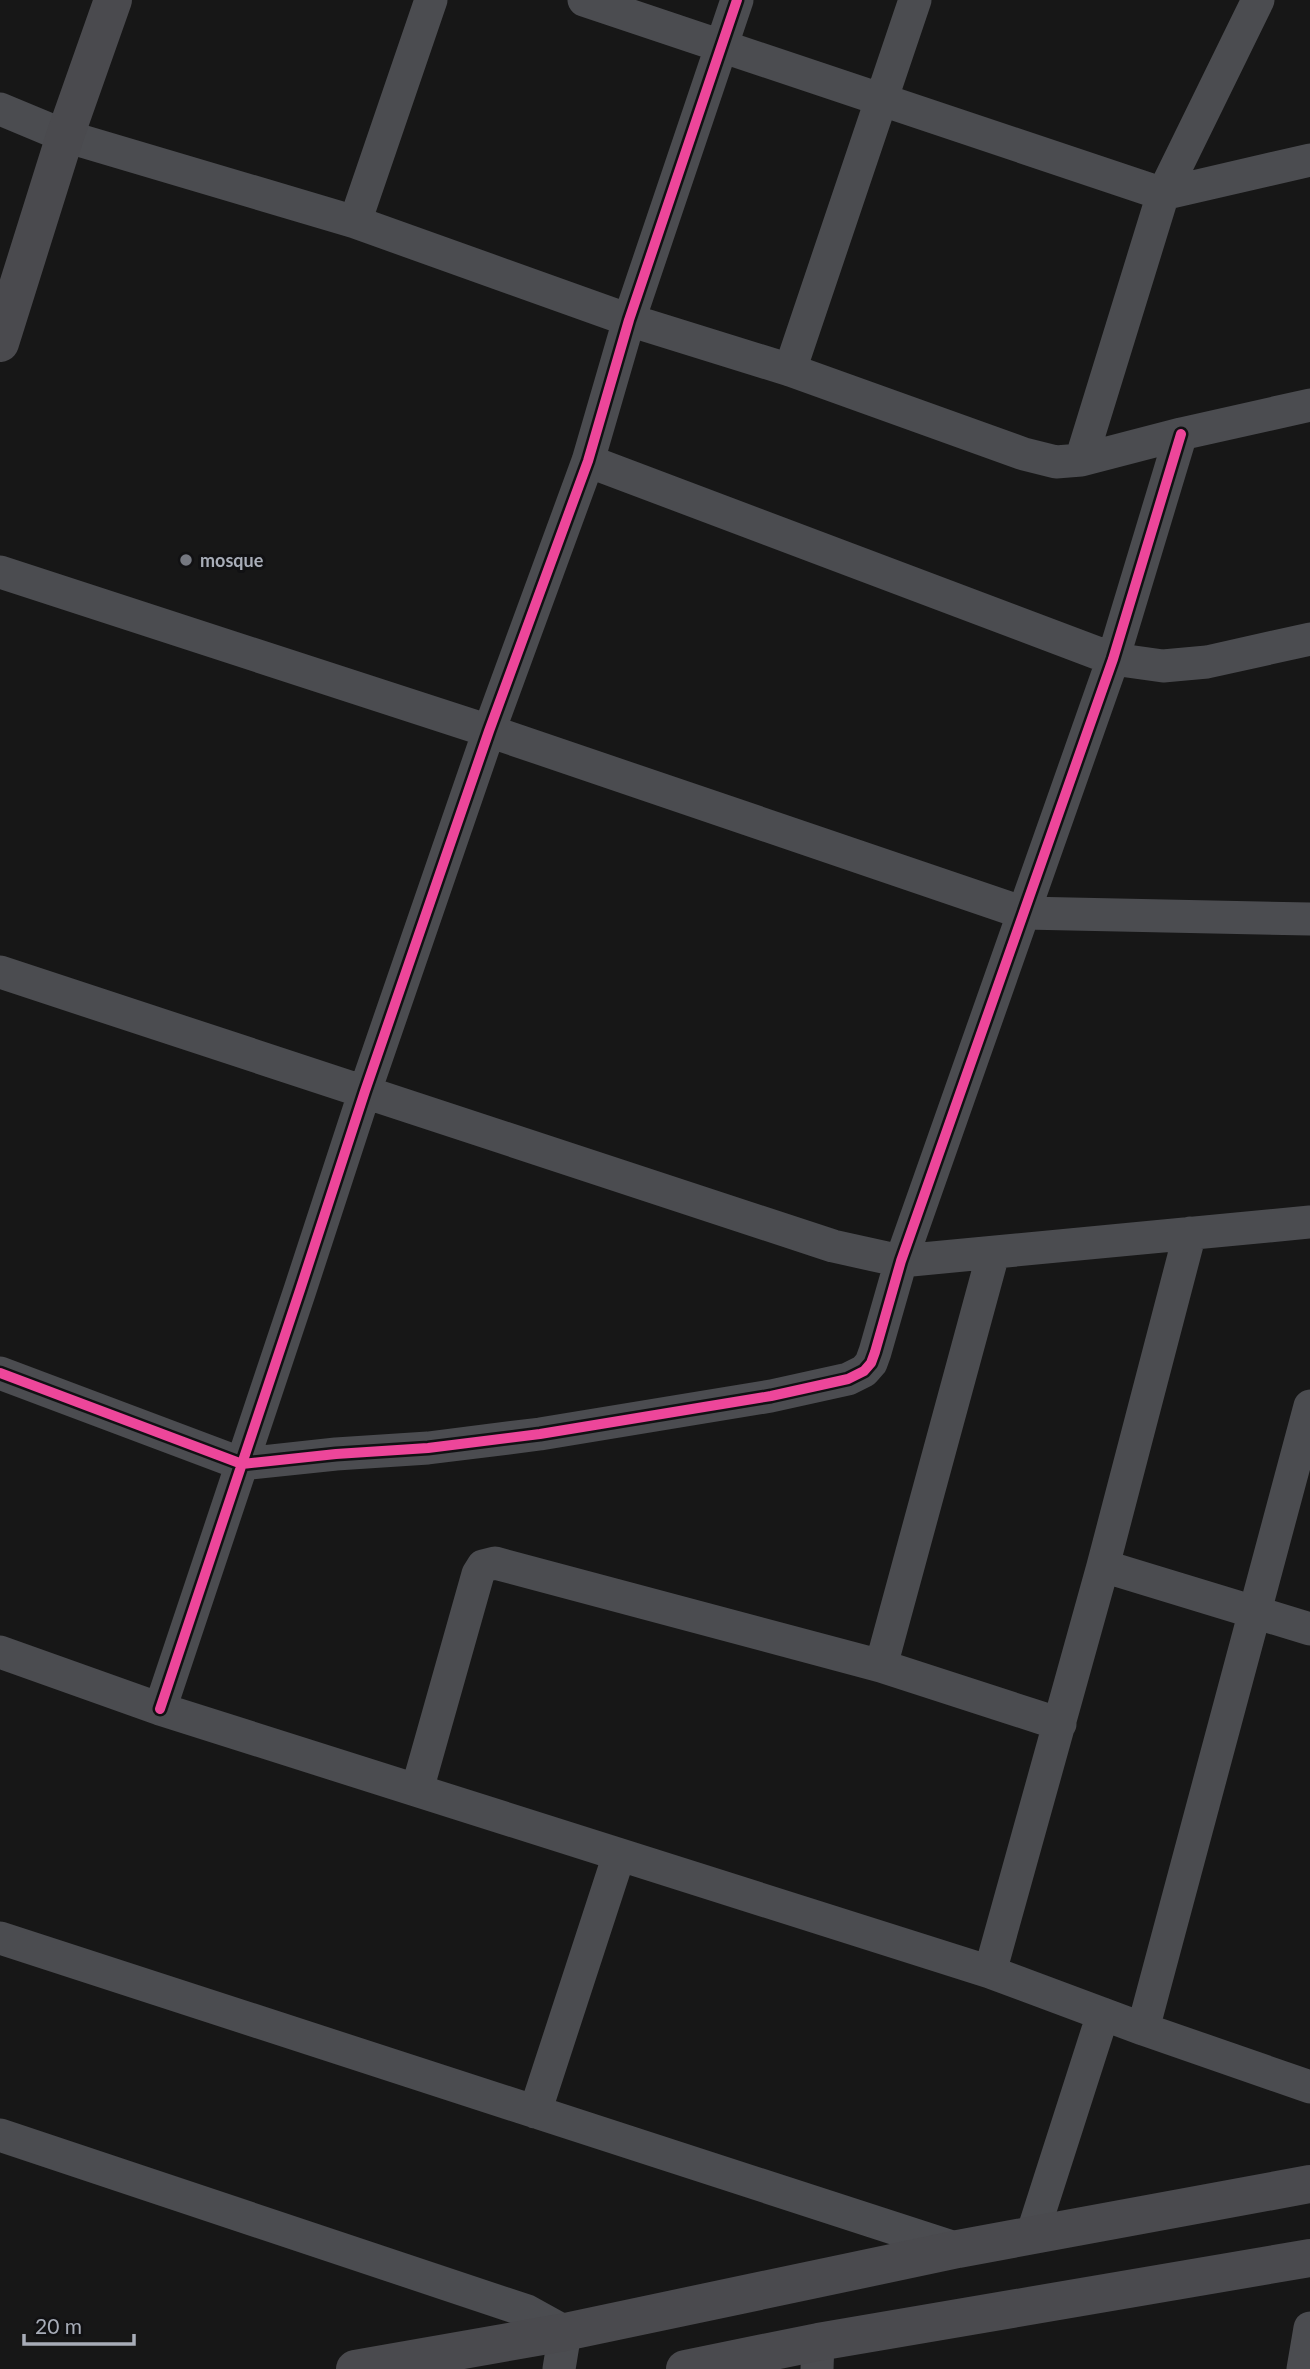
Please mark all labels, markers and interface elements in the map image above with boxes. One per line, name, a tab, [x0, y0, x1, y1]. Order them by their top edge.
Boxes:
place label: mosque	[200, 549, 264, 571]
marker: mosque	[178, 552, 194, 568]
scale bar	[24, 2302, 135, 2346]
text: 20 m	[35, 2313, 82, 2338]

